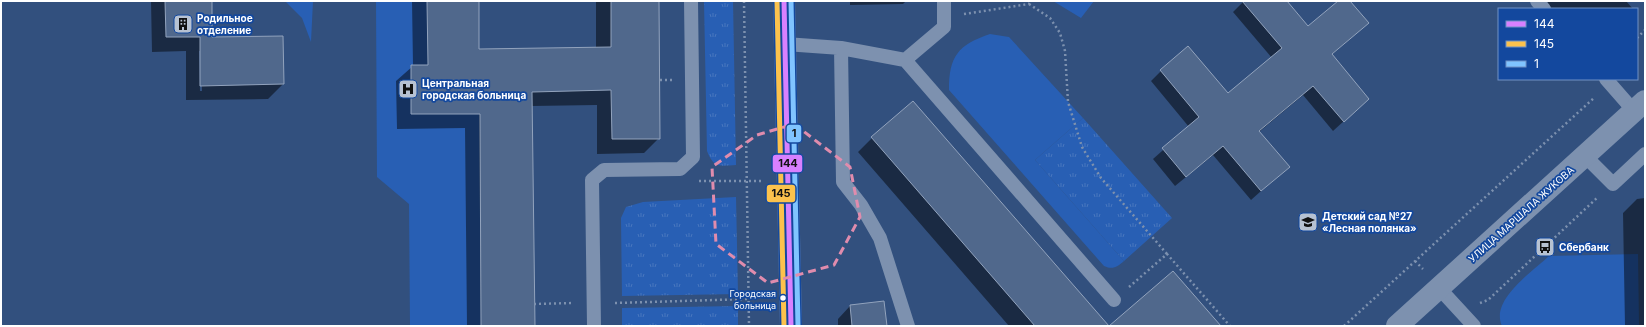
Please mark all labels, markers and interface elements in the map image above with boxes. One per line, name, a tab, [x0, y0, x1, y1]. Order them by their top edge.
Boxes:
legend	[1498, 8, 1638, 80]
place label: Родильное отделение	[197, 12, 253, 36]
building icon: Родильное отделение	[172, 13, 194, 35]
text: 144	[1534, 16, 1555, 31]
text: 145	[1534, 36, 1554, 51]
text: 1	[1534, 56, 1539, 71]
place label: Центральная городская больница	[422, 77, 526, 101]
hospital icon: Центральная городская больница	[397, 78, 419, 100]
line badge: 1	[786, 124, 802, 143]
text: 1	[792, 126, 797, 140]
line badge: 144	[772, 154, 803, 173]
text: 144	[778, 156, 798, 170]
street label: УЛИЦА МАРШАЛА ЖУКОВА	[1466, 163, 1576, 264]
line badge: 145	[766, 184, 796, 203]
text: 145	[771, 186, 791, 200]
place label: Детский сад №27 «Лесная полянка»	[1322, 210, 1417, 234]
school or university icon: Детский сад №27 «Лесная полянка»	[1297, 211, 1319, 233]
bus stop icon: Сбербанк	[1534, 236, 1556, 258]
place label: Сбербанк	[1559, 241, 1609, 253]
place label: Городская больница	[729, 288, 776, 311]
marker: Городская больница	[778, 293, 788, 303]

